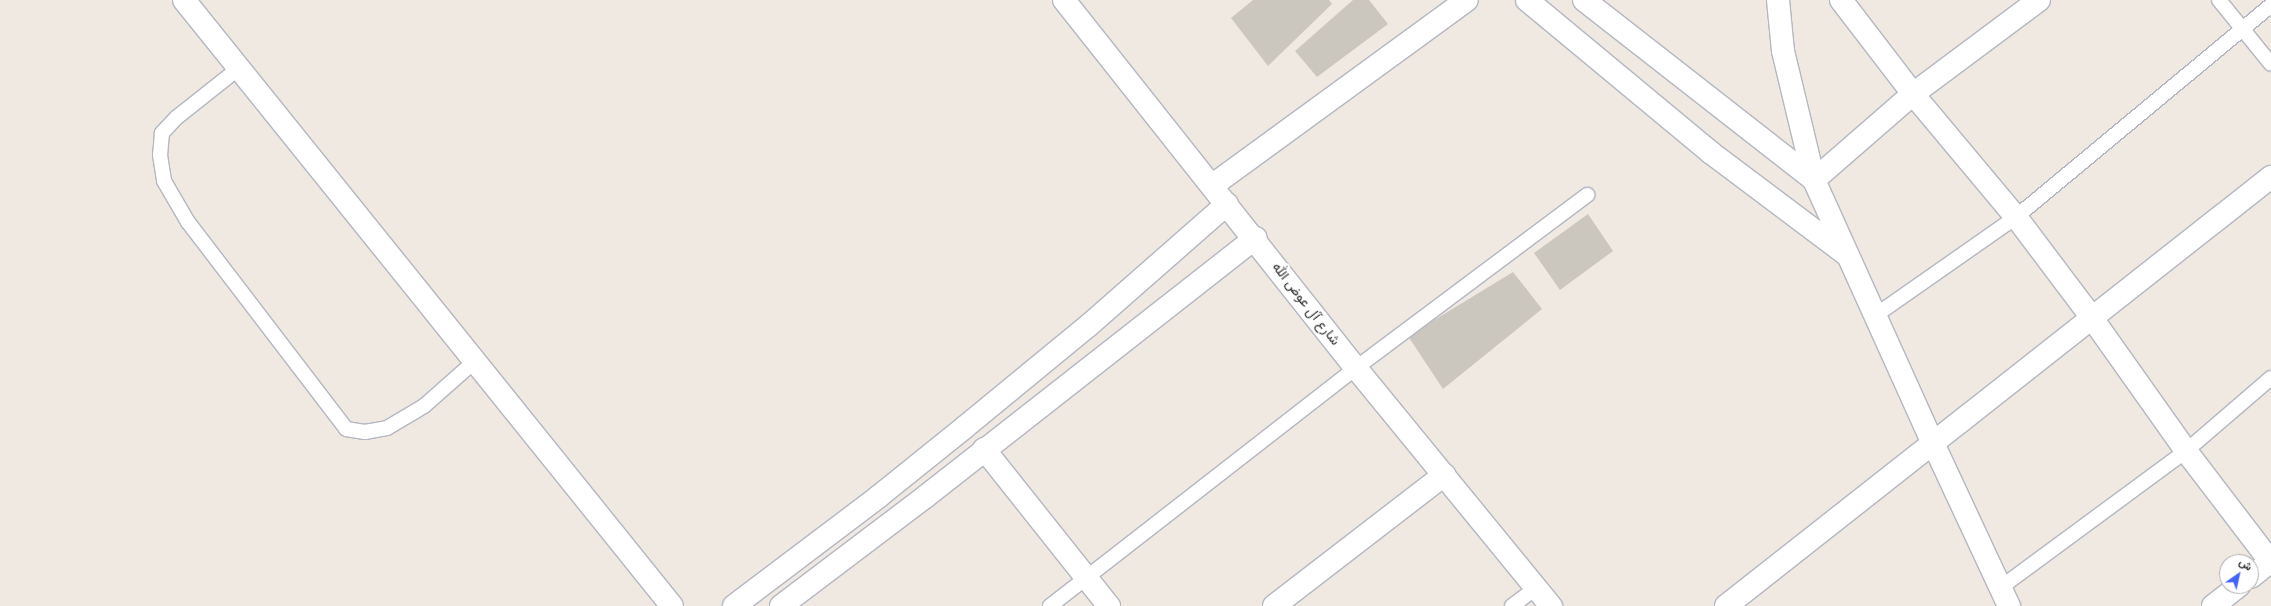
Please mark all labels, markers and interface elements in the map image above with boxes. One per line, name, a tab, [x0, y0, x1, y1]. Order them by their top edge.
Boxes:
street label: شارع آل عوض الله	[1268, 259, 1344, 349]
north arrow	[2219, 554, 2259, 594]
text: ش	[2236, 555, 2255, 574]

